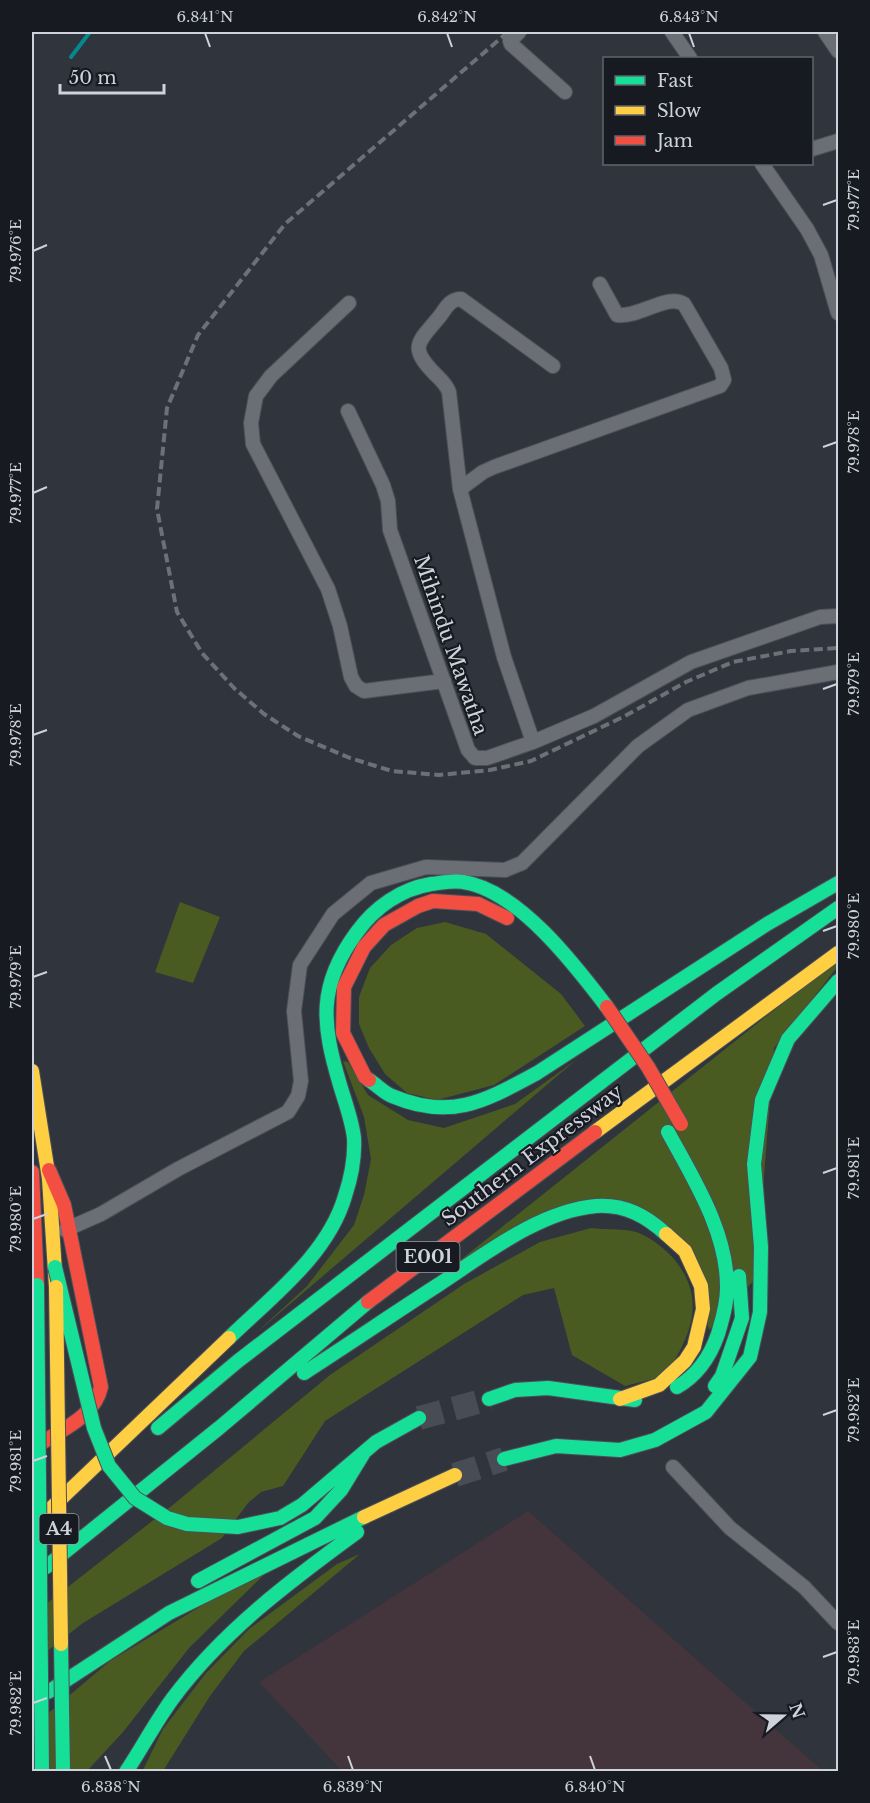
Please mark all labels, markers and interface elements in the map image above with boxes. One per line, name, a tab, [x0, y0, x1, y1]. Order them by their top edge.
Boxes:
text: 6.841°N	[177, 7, 233, 26]
text: 6.842°N	[417, 7, 477, 26]
text: 6.843°N	[659, 7, 719, 26]
scale bar	[60, 57, 164, 95]
legend	[603, 57, 813, 165]
text: 50 m	[69, 67, 117, 89]
text: Fast	[657, 70, 694, 92]
text: Slow	[657, 100, 702, 122]
text: Jam	[655, 130, 693, 152]
text: 79.977°E	[844, 169, 863, 231]
text: 79.976°E	[6, 219, 25, 283]
text: 79.978°E	[844, 410, 863, 474]
text: 79.977°E	[6, 462, 25, 524]
street label: Mihindu Mawatha	[409, 552, 493, 739]
text: 79.979°E	[844, 652, 863, 716]
text: 79.978°E	[6, 703, 25, 767]
text: 79.980°E	[844, 893, 863, 959]
text: 79.979°E	[6, 945, 25, 1009]
street label: Southern Expressway	[437, 1079, 627, 1231]
text: 79.981°E	[844, 1137, 863, 1199]
text: 79.980°E	[6, 1186, 25, 1252]
road number: E001	[396, 1242, 460, 1272]
text: 79.982°E	[844, 1377, 863, 1442]
text: 79.981°E	[6, 1430, 25, 1492]
road number: A4	[40, 1514, 78, 1544]
text: 79.983°E	[844, 1619, 863, 1684]
text: 79.982°E	[6, 1670, 25, 1735]
north arrow	[753, 1686, 813, 1746]
text: N	[785, 1700, 809, 1721]
text: 6.838°N	[81, 1777, 141, 1796]
text: 6.839°N	[323, 1777, 383, 1796]
text: 6.840°N	[565, 1777, 625, 1796]

